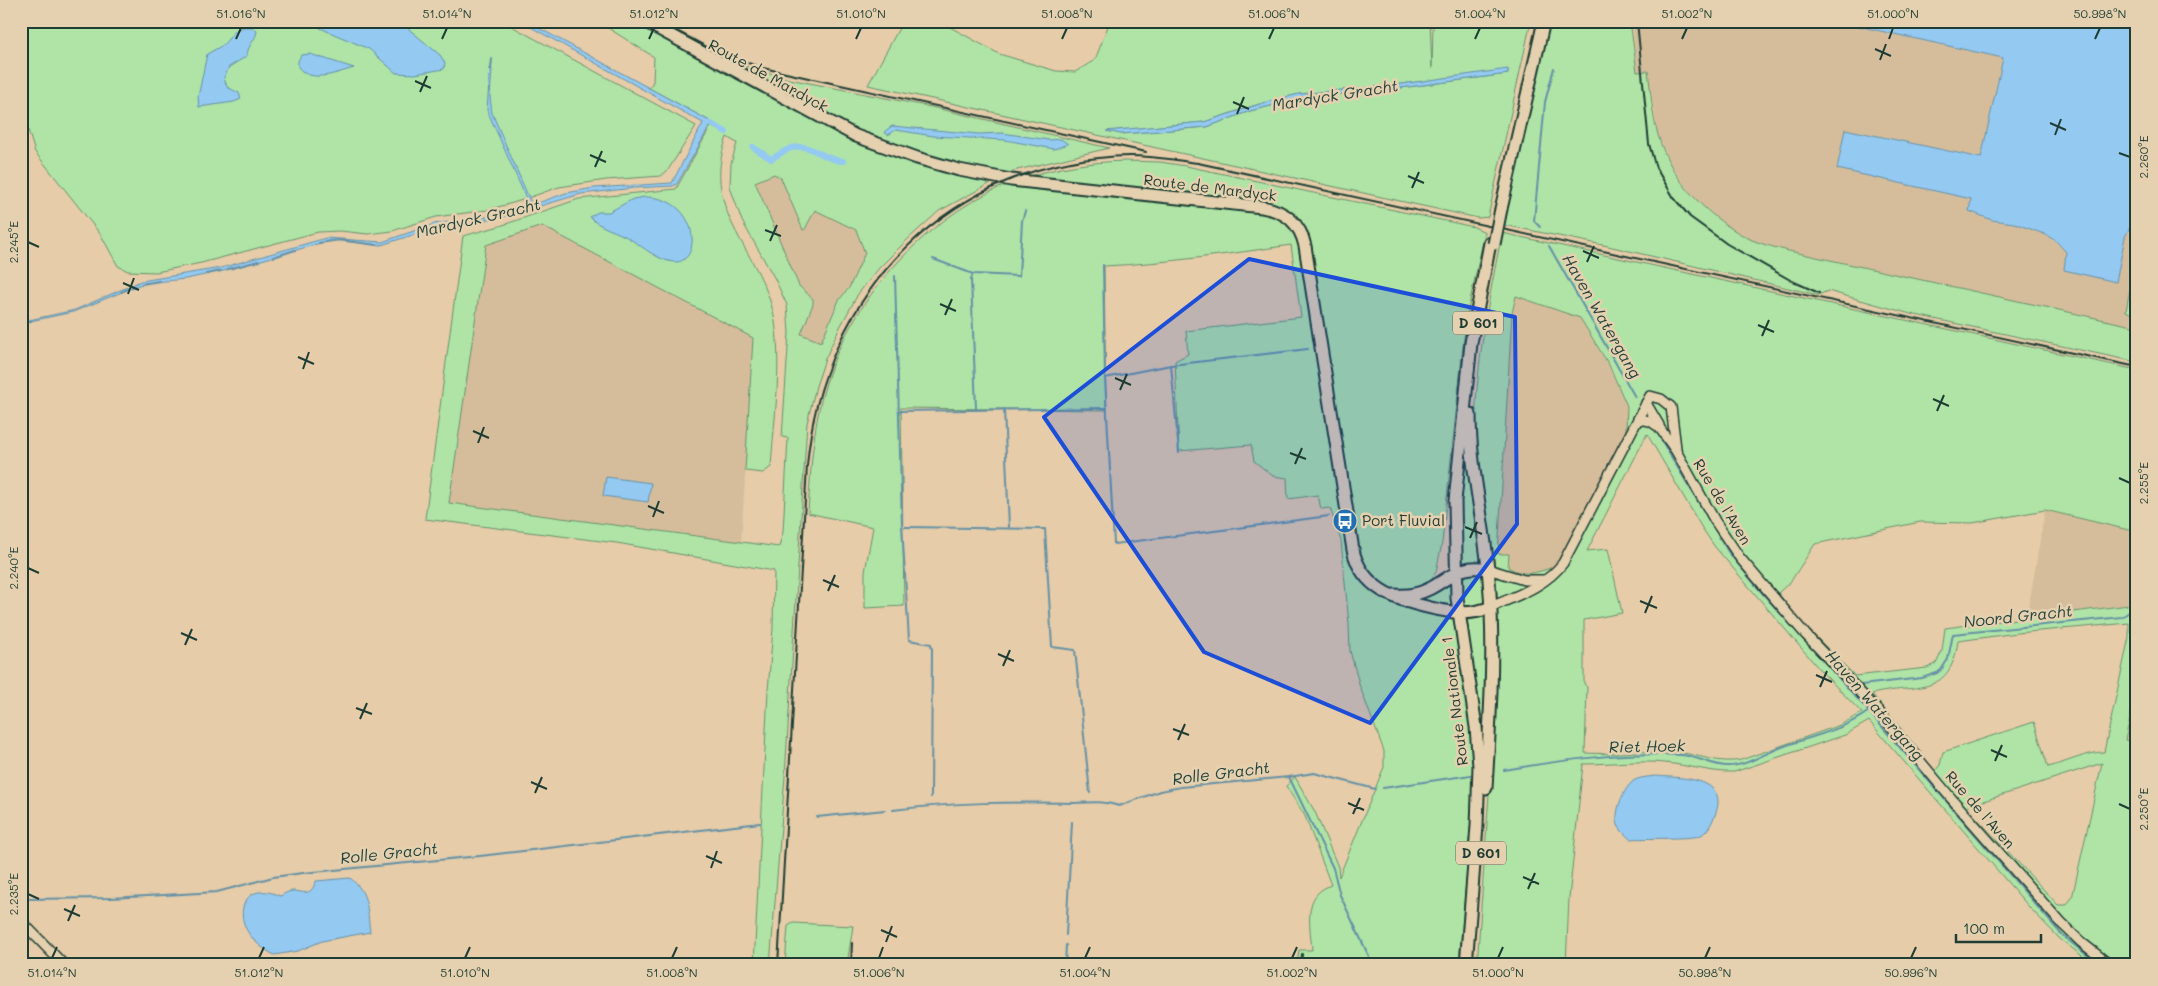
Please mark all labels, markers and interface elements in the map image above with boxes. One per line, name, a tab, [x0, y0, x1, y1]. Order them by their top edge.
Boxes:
text: 51.016°N	[216, 5, 266, 21]
text: 51.014°N	[422, 5, 472, 21]
text: 51.012°N	[630, 5, 678, 21]
text: 51.010°N	[836, 5, 886, 21]
text: 51.008°N	[1041, 5, 1093, 21]
text: 51.006°N	[1248, 5, 1300, 21]
text: 51.004°N	[1454, 5, 1506, 21]
text: 51.002°N	[1662, 5, 1712, 21]
text: 51.000°N	[1867, 5, 1919, 21]
text: 50.998°N	[2074, 5, 2126, 21]
street label: Route de Mardyck	[705, 34, 832, 116]
water label: Mardyck Gracht	[1270, 74, 1400, 115]
text: 2.260°E	[2135, 135, 2151, 179]
street label: Route de Mardyck	[1142, 169, 1278, 205]
water label: Mardyck Gracht	[413, 193, 542, 242]
text: 2.245°E	[5, 221, 21, 263]
water label: Haven Watergang	[1558, 250, 1647, 382]
road number: D 601	[1453, 312, 1503, 334]
street label: Rue de l'Aven	[1689, 455, 1756, 548]
text: 2.255°E	[2135, 462, 2151, 504]
bus stop icon: Port Fluvial	[1332, 508, 1358, 534]
place label: Port Fluvial	[1362, 510, 1445, 530]
text: 2.240°E	[5, 546, 21, 589]
water label: Noord Gracht	[1962, 599, 2073, 632]
street label: Route Nationale 1	[1436, 635, 1472, 767]
water label: Haven Watergang	[1821, 645, 1929, 764]
water label: Riet Hoek	[1609, 734, 1686, 757]
water label: Rolle Gracht	[1171, 756, 1271, 789]
street label: Rue de l'Aven	[1941, 766, 2020, 853]
text: 2.250°E	[2135, 787, 2151, 830]
water label: Rolle Gracht	[339, 837, 439, 868]
road number: D 601	[1456, 841, 1506, 864]
text: 2.235°E	[5, 873, 21, 915]
scale bar	[1956, 911, 2040, 943]
text: 100 m	[1963, 918, 2005, 938]
text: 51.014°N	[27, 964, 77, 980]
text: 51.012°N	[235, 964, 283, 980]
text: 51.010°N	[440, 964, 490, 980]
text: 51.008°N	[646, 964, 698, 980]
text: 51.006°N	[853, 964, 905, 980]
text: 51.004°N	[1059, 964, 1111, 980]
text: 51.002°N	[1267, 964, 1317, 980]
text: 51.000°N	[1472, 964, 1524, 980]
text: 50.998°N	[1679, 964, 1731, 980]
text: 50.996°N	[1885, 964, 1937, 980]

